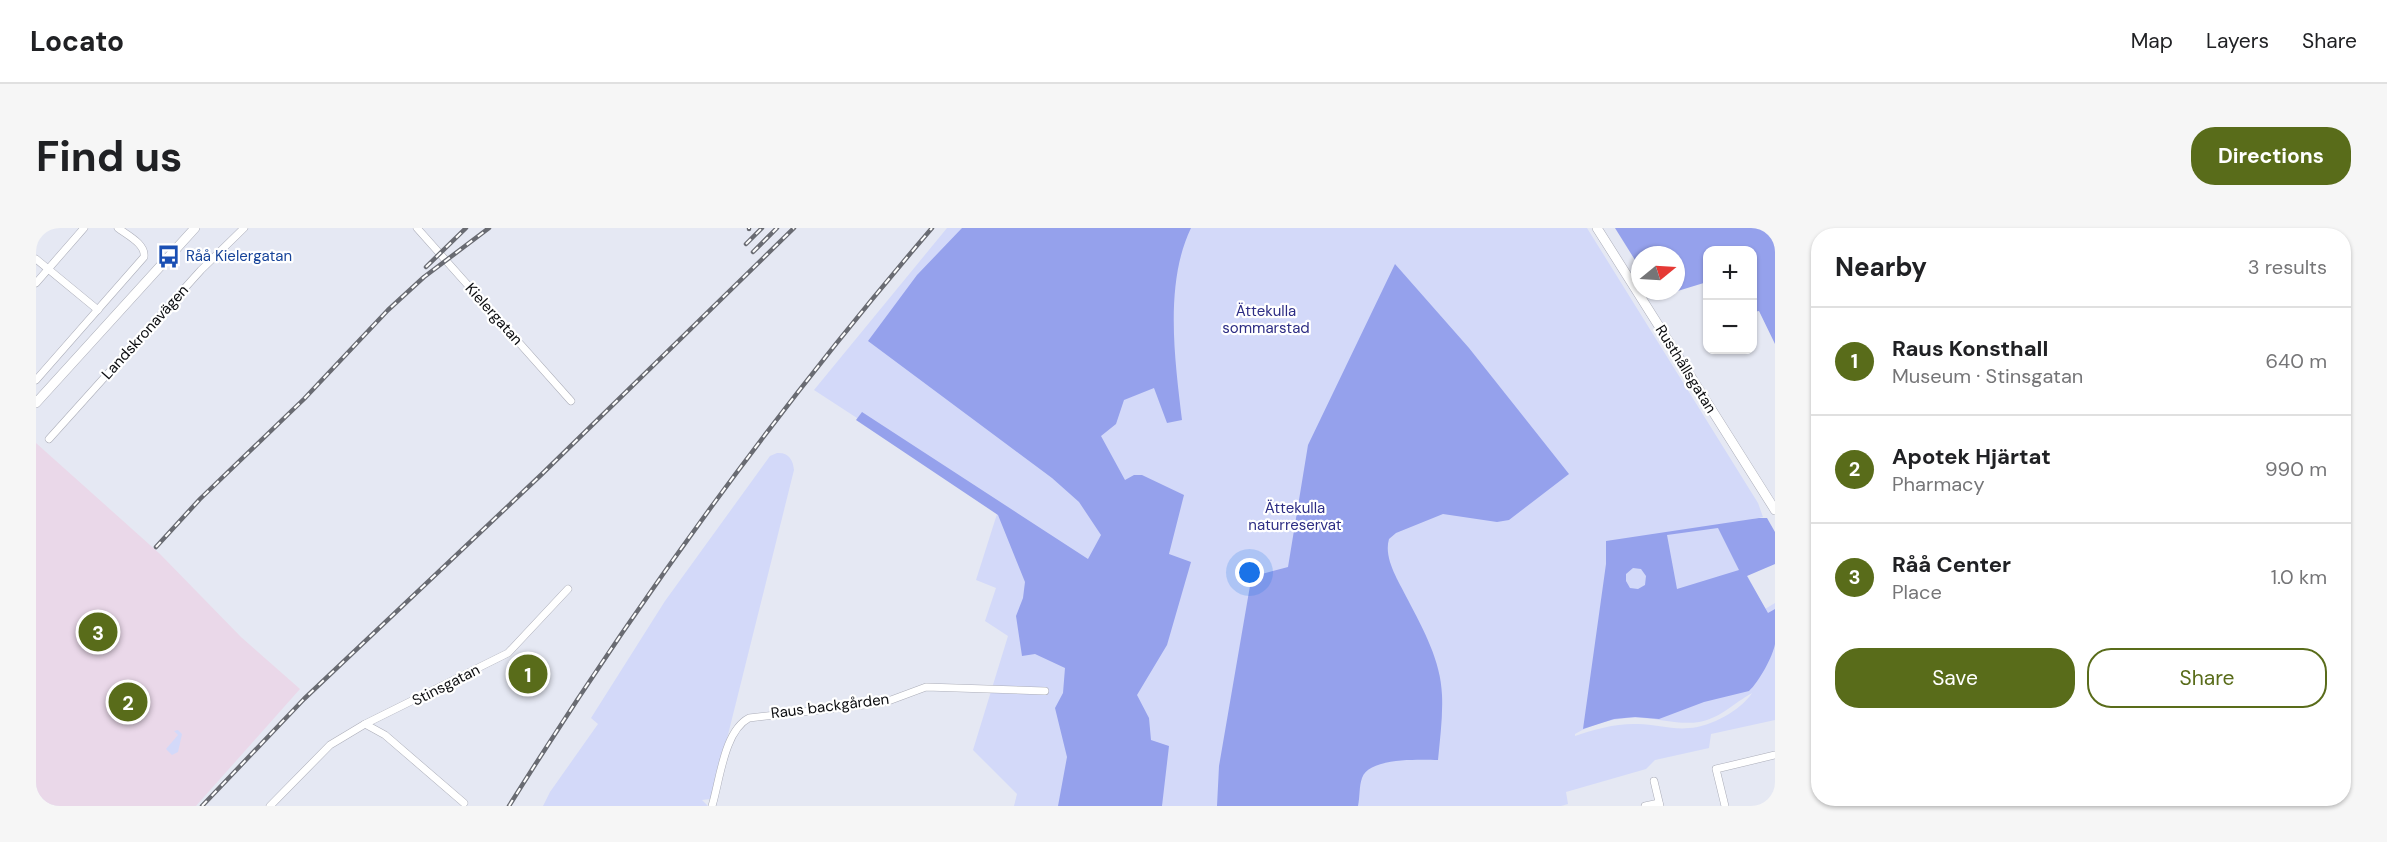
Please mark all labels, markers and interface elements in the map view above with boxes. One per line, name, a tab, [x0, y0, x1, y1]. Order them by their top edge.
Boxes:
text: Locato	[30, 23, 124, 60]
text: Map	[2131, 27, 2173, 55]
text: Layers	[2206, 27, 2269, 55]
text: Share	[2302, 27, 2357, 55]
button: Directions	[2191, 127, 2351, 185]
text: Find us	[36, 129, 182, 184]
bus stop icon: Råå Kielergatan	[155, 243, 181, 269]
place label: Råå Kielergatan	[186, 246, 292, 266]
north arrow	[1631, 246, 1685, 300]
map controls	[1703, 246, 1757, 354]
button: +	[1703, 246, 1757, 300]
text: Nearby	[1835, 250, 1927, 284]
text: 3 results	[2248, 254, 2327, 280]
street label: Kielergatan	[461, 279, 527, 349]
street label: Landskronavägen	[97, 280, 193, 384]
button: −	[1703, 300, 1757, 354]
park label: Ättekulla sommarstad	[1222, 301, 1310, 338]
street label: Rusthållsgatan	[1651, 321, 1721, 417]
text: Raus Konsthall	[1892, 334, 2048, 363]
text: 1	[1851, 348, 1858, 374]
text: 640 m	[2265, 348, 2327, 374]
text: Museum · Stinsgatan	[1892, 363, 2083, 389]
text: Apotek Hjärtat	[1892, 442, 2051, 471]
text: 2	[1849, 456, 1860, 482]
text: 990 m	[2265, 456, 2327, 482]
text: Pharmacy	[1892, 471, 1985, 497]
park label: Ättekulla naturreservat	[1248, 498, 1342, 535]
text: Råå Center	[1892, 550, 2011, 579]
your location	[1235, 558, 1264, 587]
text: 3	[1848, 564, 1861, 590]
text: 1.0 km	[2271, 564, 2327, 590]
text: Place	[1892, 579, 1942, 605]
pin: 3	[78, 610, 118, 654]
button: Save	[1835, 648, 2075, 708]
button: Share	[2087, 648, 2327, 708]
pin: 1	[508, 652, 548, 696]
street label: Stinsgatan	[409, 659, 483, 711]
pin: 2	[108, 680, 148, 724]
street label: Raus backgården	[770, 689, 890, 723]

